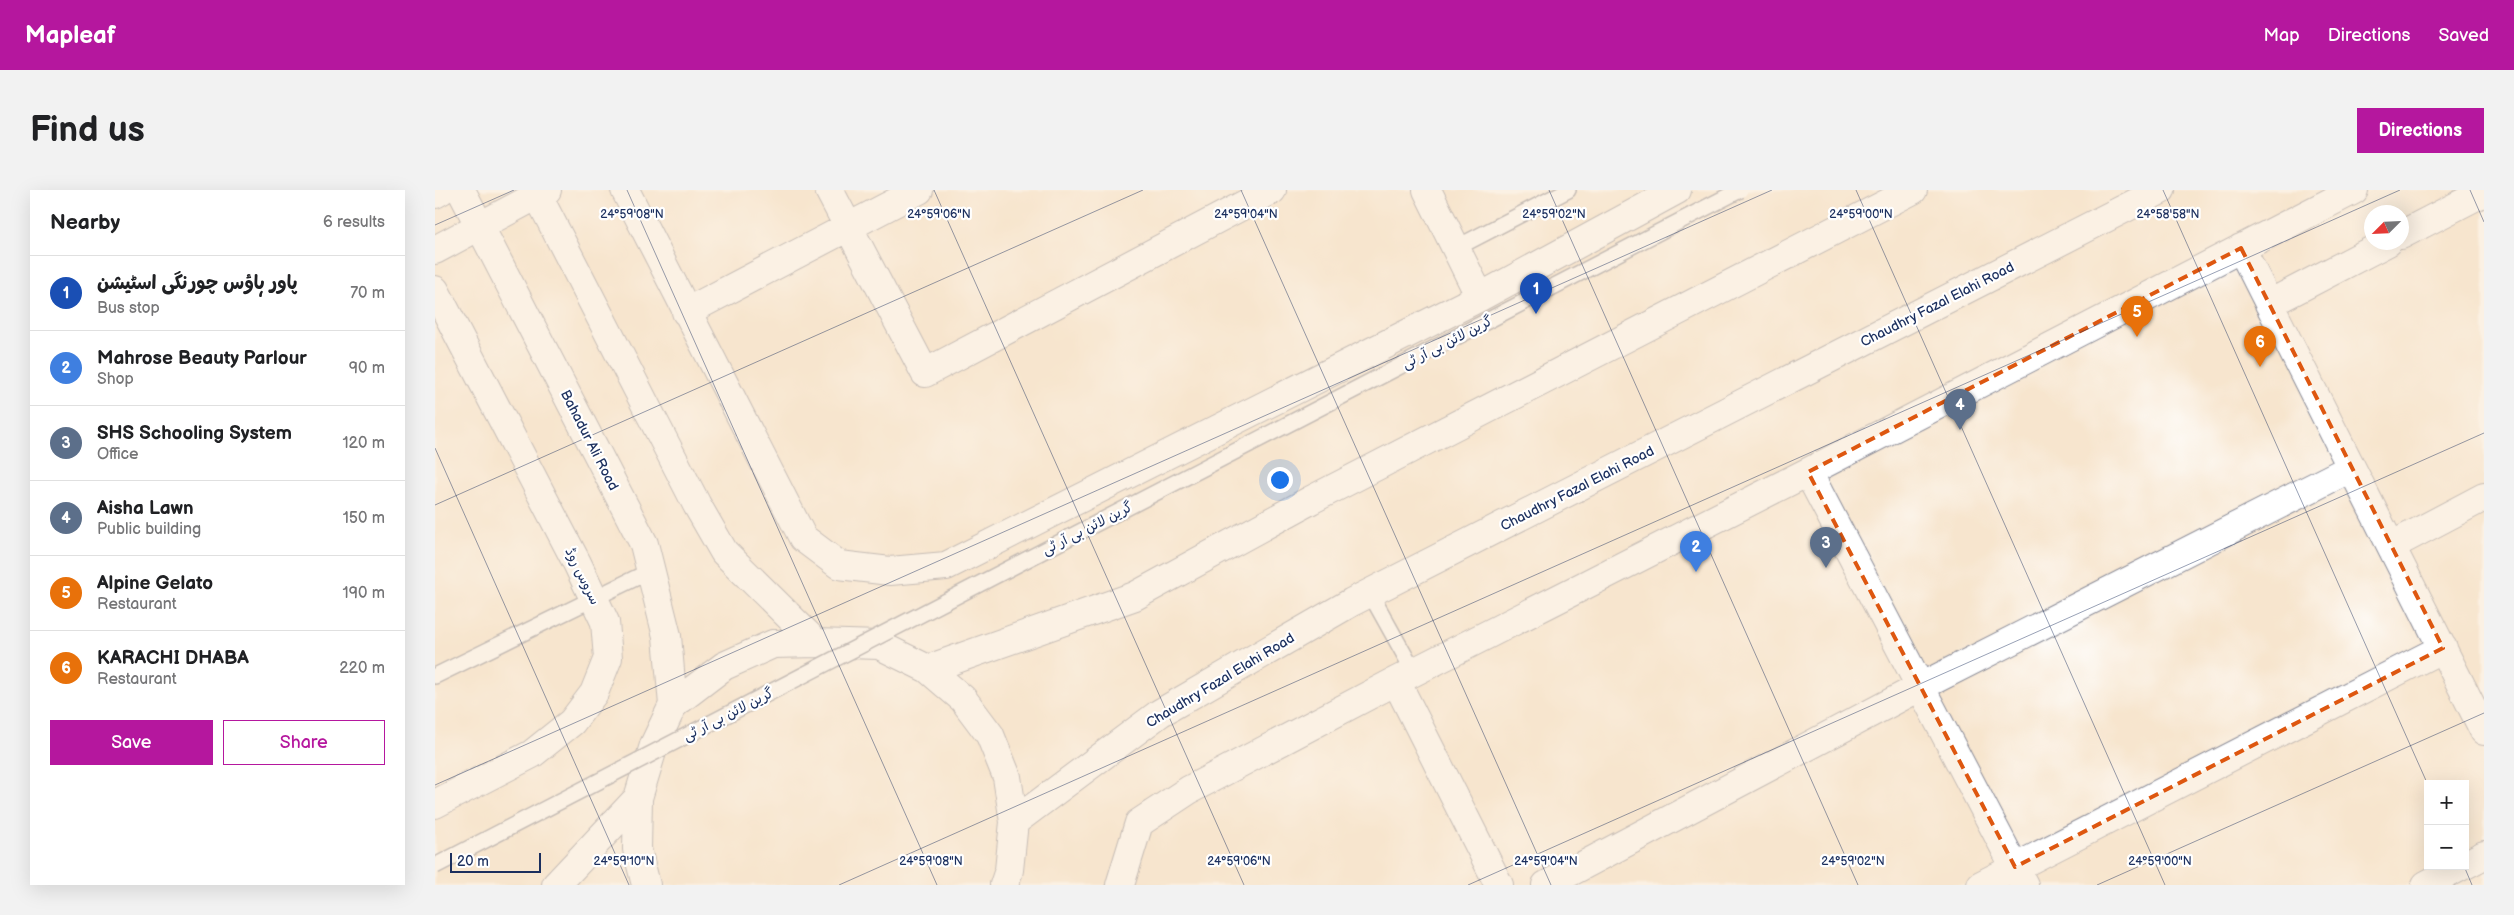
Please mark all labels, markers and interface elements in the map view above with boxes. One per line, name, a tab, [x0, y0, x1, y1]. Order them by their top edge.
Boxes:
text: Mapleaf	[25, 21, 116, 50]
text: Map	[2264, 25, 2300, 46]
text: Directions	[2328, 25, 2410, 46]
text: Saved	[2438, 25, 2489, 46]
button: Directions	[2357, 108, 2484, 153]
text: Find us	[30, 109, 145, 152]
north arrow	[2364, 205, 2409, 250]
text: 24°59'08"N	[600, 207, 664, 222]
text: 24°59'06"N	[907, 207, 971, 222]
text: 24°59'04"N	[1214, 207, 1278, 222]
text: 24°59'02"N	[1522, 207, 1586, 222]
text: 24°59'00"N	[1829, 207, 1893, 222]
text: 24°58'58"N	[2136, 207, 2200, 222]
text: Nearby	[50, 210, 120, 235]
text: 6 results	[323, 213, 385, 232]
street label: Chaudhry Fazal Elahi Road	[1858, 258, 2017, 351]
text: پاور ہاؤس چورنگی اسٹیشن	[97, 272, 298, 295]
pin: 1	[1520, 273, 1552, 314]
text: 1	[63, 284, 69, 303]
text: 70 m	[350, 284, 385, 303]
pin: 5	[2121, 296, 2153, 337]
text: Bus stop	[97, 299, 160, 318]
street label: گرین لائن بی آر ٹی	[1399, 312, 1495, 373]
pin: 6	[2244, 326, 2276, 367]
text: Mahrose Beauty Parlour	[97, 347, 307, 370]
text: 2	[61, 359, 71, 378]
text: 90 m	[349, 359, 385, 378]
text: Shop	[97, 370, 134, 389]
street label: Bahadur Ali Road	[557, 387, 622, 493]
pin: 4	[1944, 389, 1976, 430]
text: SHS Schooling System	[97, 422, 292, 445]
text: 3	[61, 434, 71, 453]
text: 120 m	[342, 434, 385, 453]
street label: Chaudhry Fazal Elahi Road	[1498, 442, 1657, 535]
text: Office	[97, 445, 139, 464]
your location	[1267, 467, 1293, 493]
text: Aisha Lawn	[97, 497, 194, 520]
street label: گرین لائن بی آر ٹی	[1039, 498, 1135, 559]
text: 4	[61, 509, 71, 528]
text: 150 m	[343, 509, 385, 528]
text: Public building	[97, 520, 201, 539]
pin: 3	[1810, 527, 1842, 568]
pin: 2	[1680, 531, 1712, 572]
street label: سروس روڈ	[561, 545, 604, 608]
text: Alpine Gelato	[97, 572, 213, 595]
text: 5	[61, 584, 71, 603]
text: 190 m	[343, 584, 385, 603]
text: Restaurant	[97, 595, 177, 614]
street label: Chaudhry Fazal Elahi Road	[1143, 629, 1298, 732]
text: KARACHI DHABA	[97, 647, 249, 670]
text: 6	[61, 659, 71, 678]
text: 220 m	[339, 659, 385, 678]
text: Restaurant	[97, 670, 177, 689]
street label: گرین لائن بی آر ٹی	[680, 684, 776, 745]
button: Save	[50, 720, 213, 765]
button: Share	[223, 720, 385, 765]
map controls	[2424, 780, 2469, 870]
button: +	[2424, 780, 2469, 825]
button: −	[2424, 825, 2469, 870]
scale bar	[450, 850, 541, 873]
text: 20 m	[457, 853, 489, 870]
text: 24°59'10"N	[594, 854, 654, 869]
text: 24°59'08"N	[899, 854, 963, 869]
text: 24°59'06"N	[1207, 854, 1271, 869]
text: 24°59'04"N	[1514, 854, 1578, 869]
text: 24°59'02"N	[1821, 854, 1885, 869]
text: 24°59'00"N	[2128, 854, 2192, 869]

